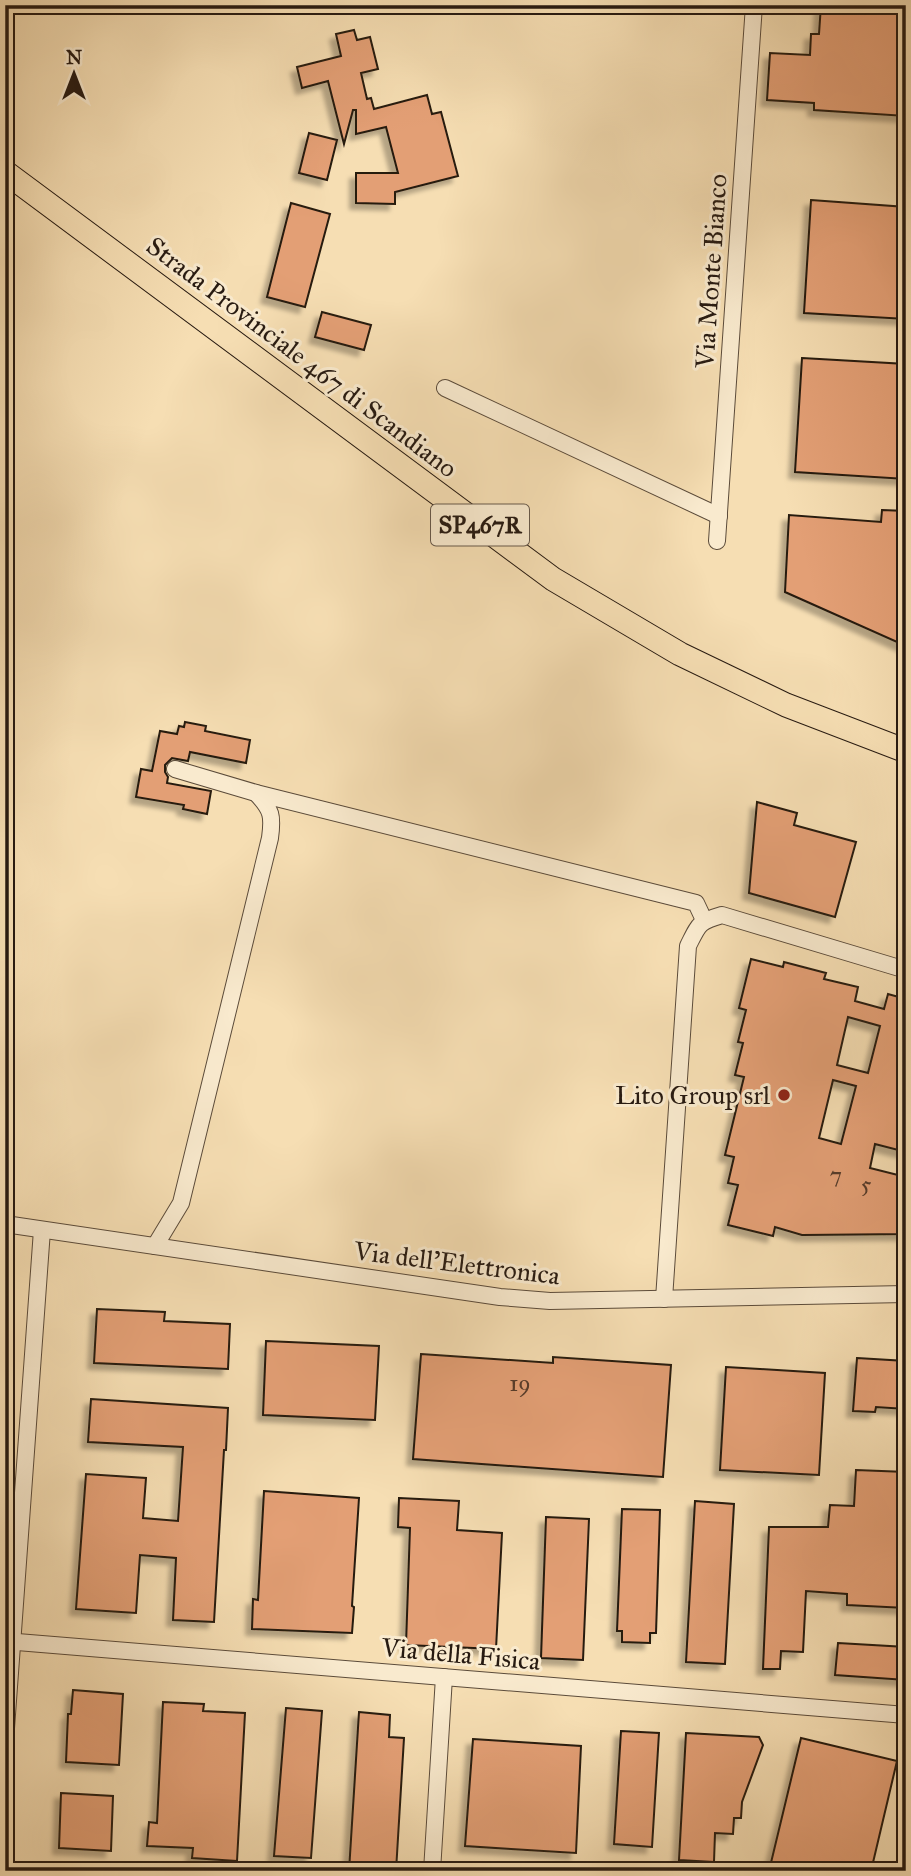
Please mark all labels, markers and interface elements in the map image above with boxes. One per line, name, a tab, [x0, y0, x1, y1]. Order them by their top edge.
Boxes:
north arrow	[38, 38, 108, 108]
text: N	[66, 46, 82, 69]
street label: Via Monte Bianco	[688, 173, 734, 370]
street label: Strada Provinciale 467 di Scandiano	[140, 230, 464, 484]
road number: SP467R	[431, 504, 529, 546]
place label: Lito Group srl	[615, 1079, 770, 1111]
marker: Lito Group srl	[776, 1087, 792, 1103]
house number: 7	[830, 1161, 842, 1189]
house number: 5	[861, 1170, 872, 1198]
street label: Via dell'Elettronica	[351, 1234, 562, 1291]
house number: 19	[509, 1369, 531, 1397]
street label: Via della Fisica	[379, 1631, 542, 1677]

